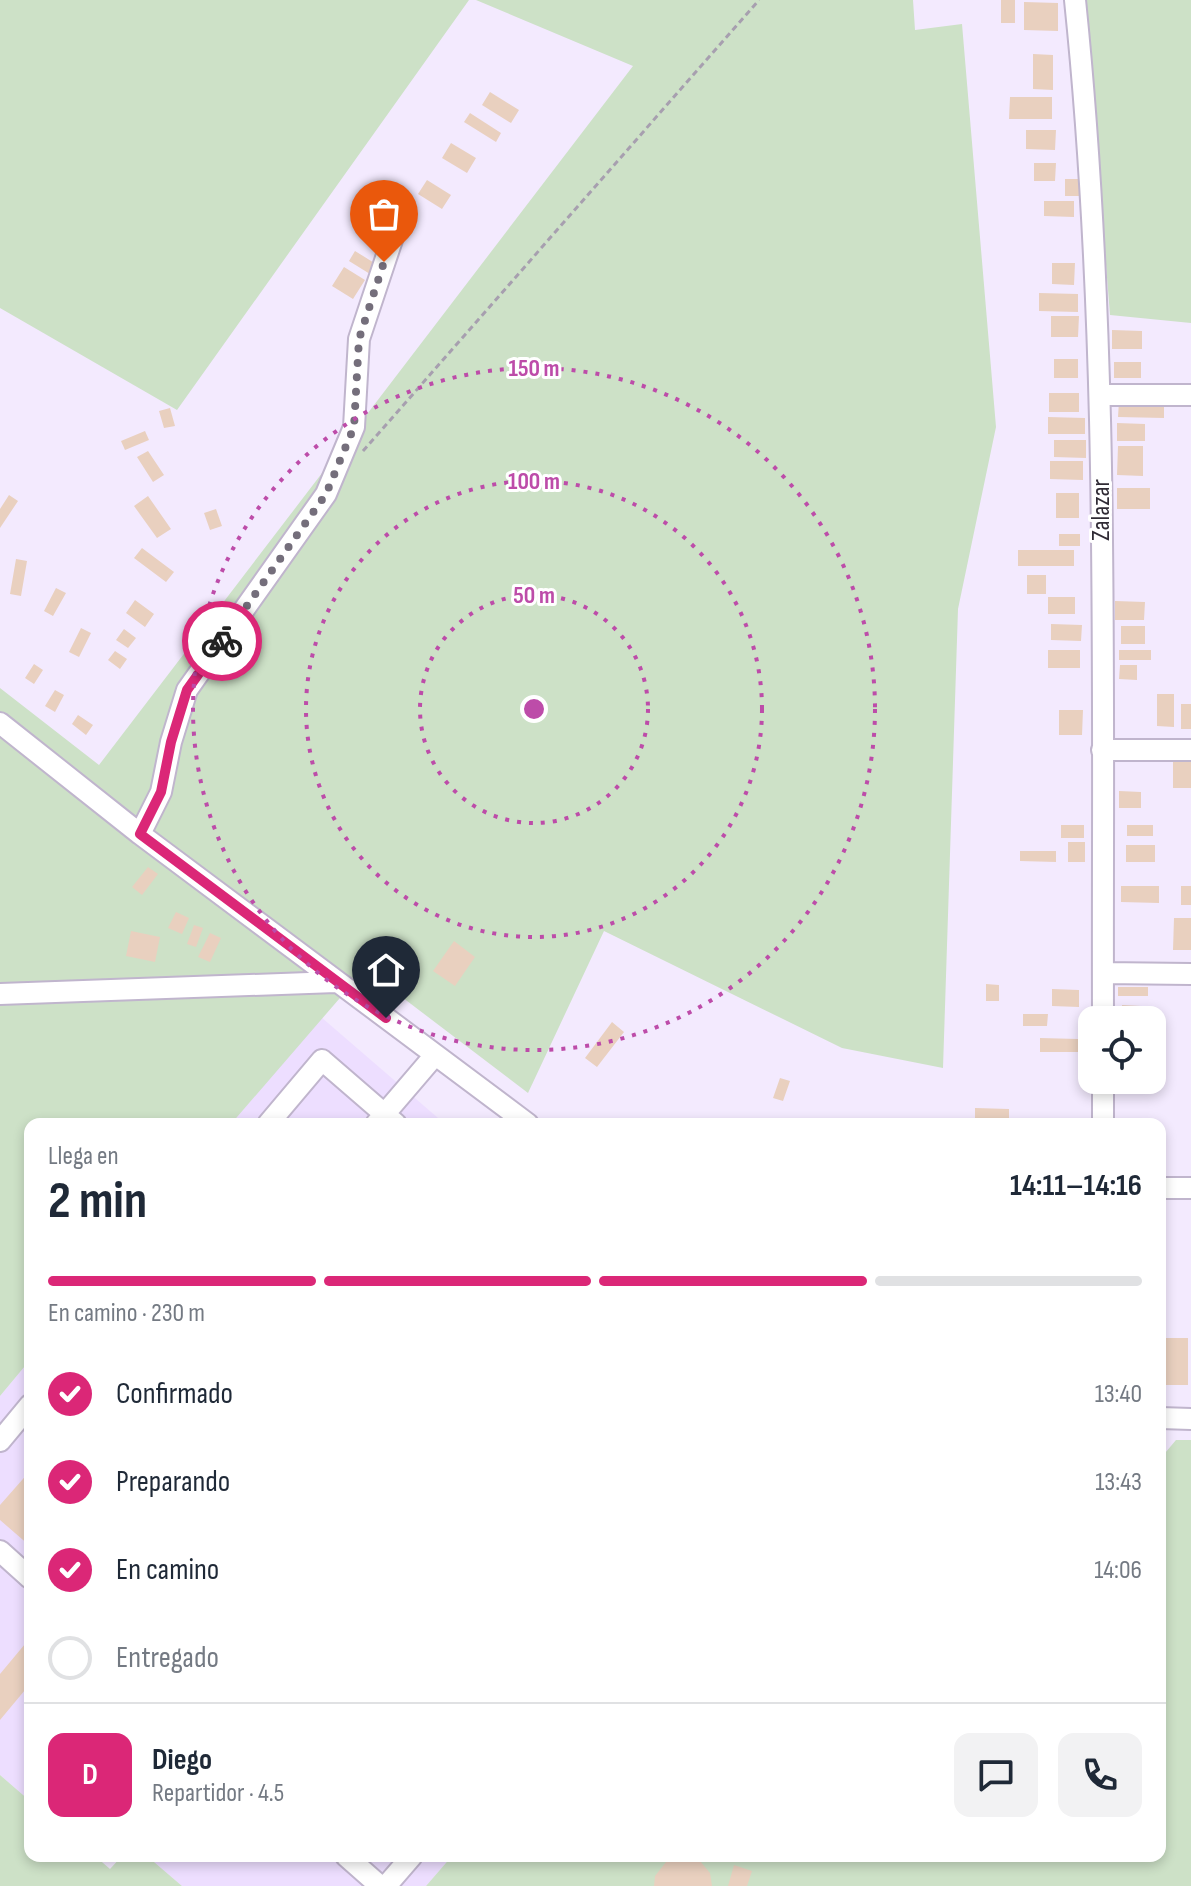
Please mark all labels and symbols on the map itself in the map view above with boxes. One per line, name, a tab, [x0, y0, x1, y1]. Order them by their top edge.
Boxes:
pin	[350, 180, 418, 262]
text: 150 m	[508, 354, 560, 383]
text: 100 m	[508, 467, 560, 496]
street label: Zalazar	[1086, 478, 1117, 541]
text: 50 m	[513, 581, 555, 610]
courier	[182, 601, 262, 681]
centre of rings	[520, 695, 548, 723]
pin	[352, 936, 420, 1018]

